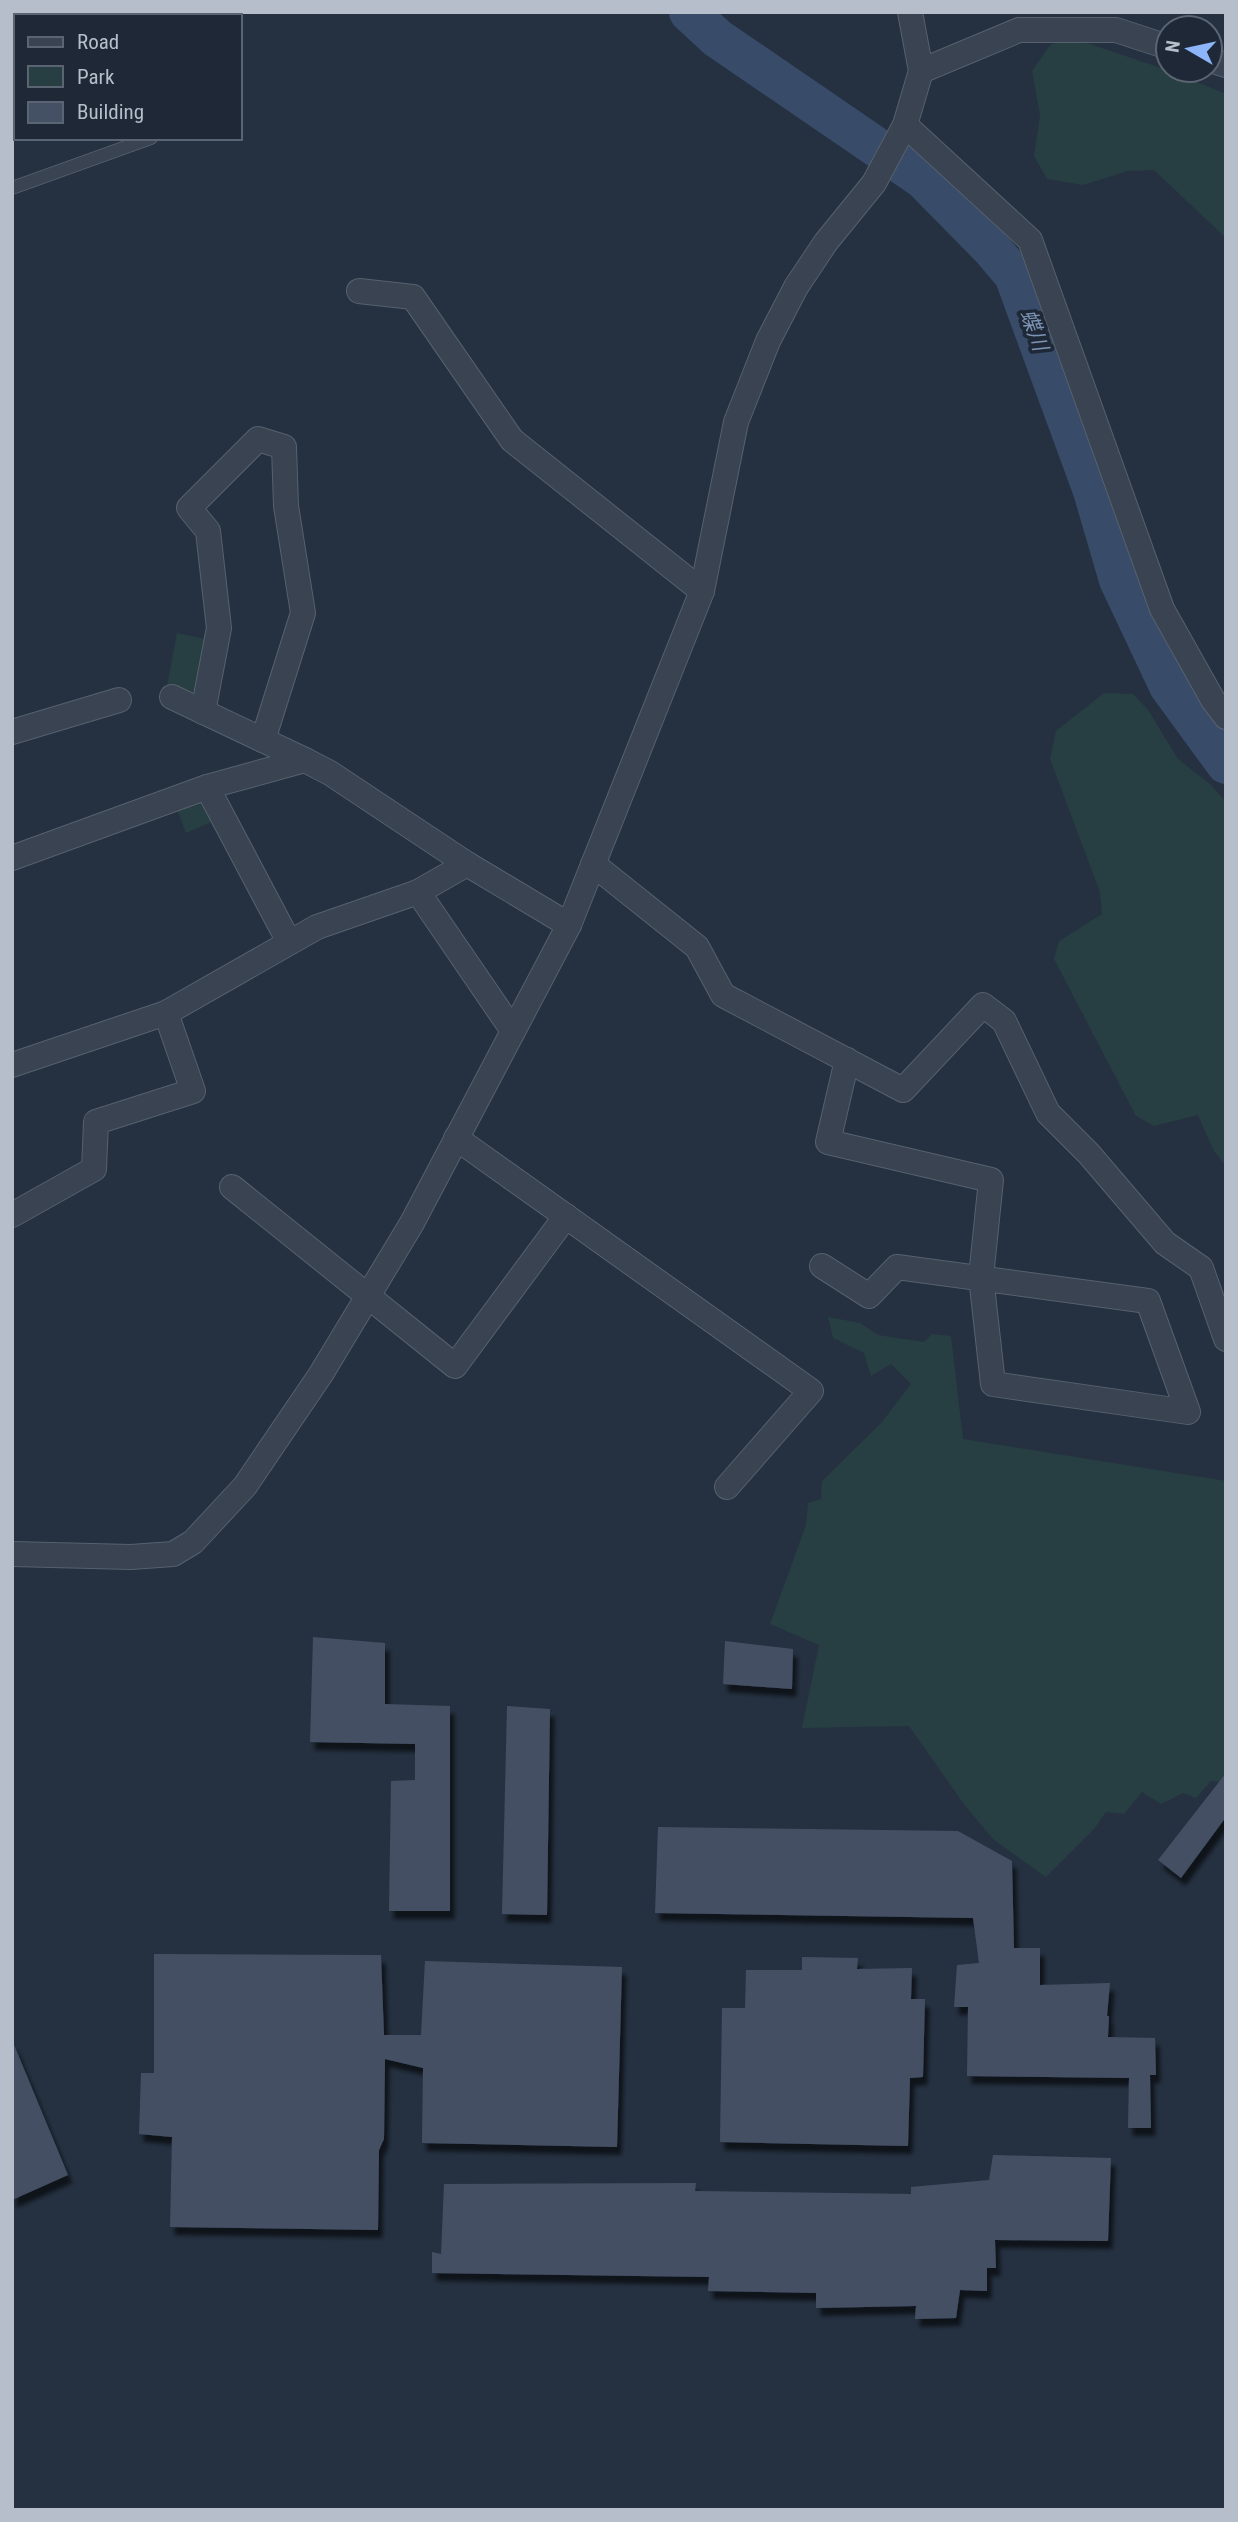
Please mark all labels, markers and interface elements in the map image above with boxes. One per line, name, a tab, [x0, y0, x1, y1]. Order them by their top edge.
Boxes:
legend	[14, 14, 242, 140]
north arrow	[1154, 14, 1224, 84]
text: Road	[77, 30, 119, 54]
text: N	[1160, 39, 1185, 54]
text: Park	[77, 65, 115, 89]
text: Building	[77, 100, 144, 124]
water label: 蝶川	[1016, 306, 1053, 356]

